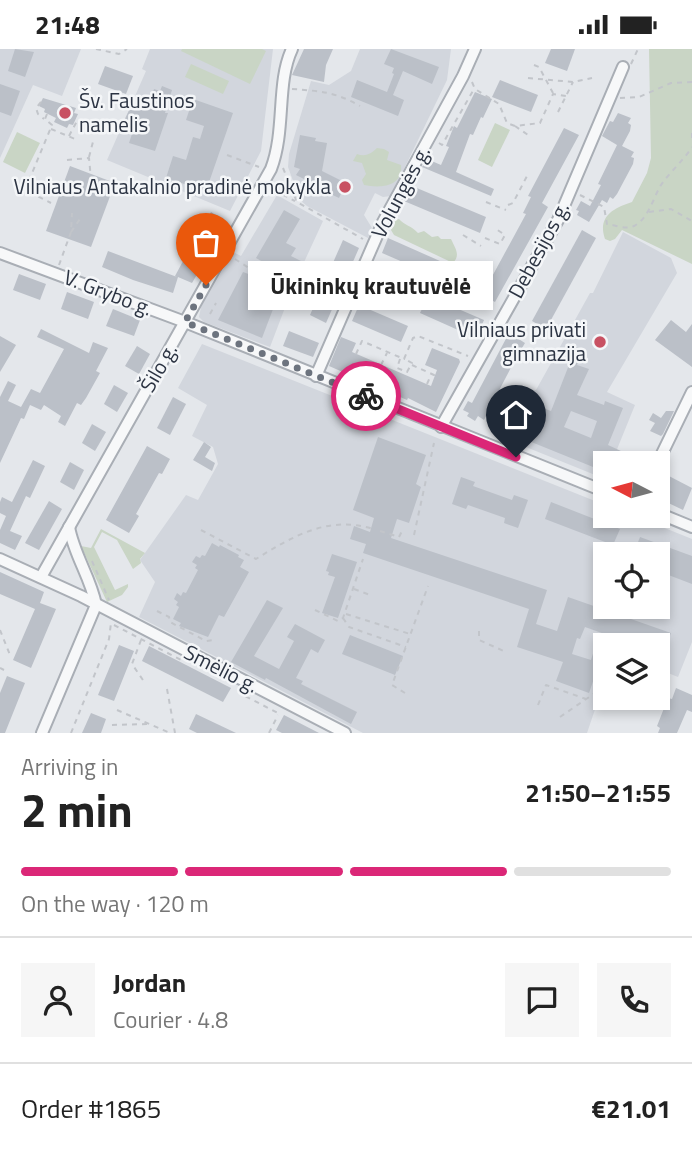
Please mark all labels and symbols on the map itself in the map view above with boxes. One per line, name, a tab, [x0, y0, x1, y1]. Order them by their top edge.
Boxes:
place label: Šv. Faustinos namelis	[79, 84, 195, 140]
marker: Šv. Faustinos namelis	[57, 105, 73, 121]
street label: Volungės g.	[362, 139, 438, 244]
place label: Vilniaus Antakalnio pradinė mokykla	[13, 170, 331, 202]
marker: Vilniaus Antakalnio pradinė mokykla	[337, 179, 353, 195]
street label: Debesijos g.	[499, 195, 577, 304]
pin	[176, 213, 236, 285]
street label: V. Grybo g.	[59, 261, 157, 324]
callout: Ūkininkų krautuvėlė	[248, 261, 493, 309]
place label: Vilniaus privati gimnazija	[457, 313, 586, 369]
marker: Vilniaus privati gimnazija	[592, 334, 608, 350]
street label: Šilo g.	[131, 337, 185, 398]
courier	[331, 361, 401, 431]
pin	[486, 385, 546, 457]
north arrow	[593, 451, 670, 529]
street label: Smėlio g.	[179, 636, 264, 701]

